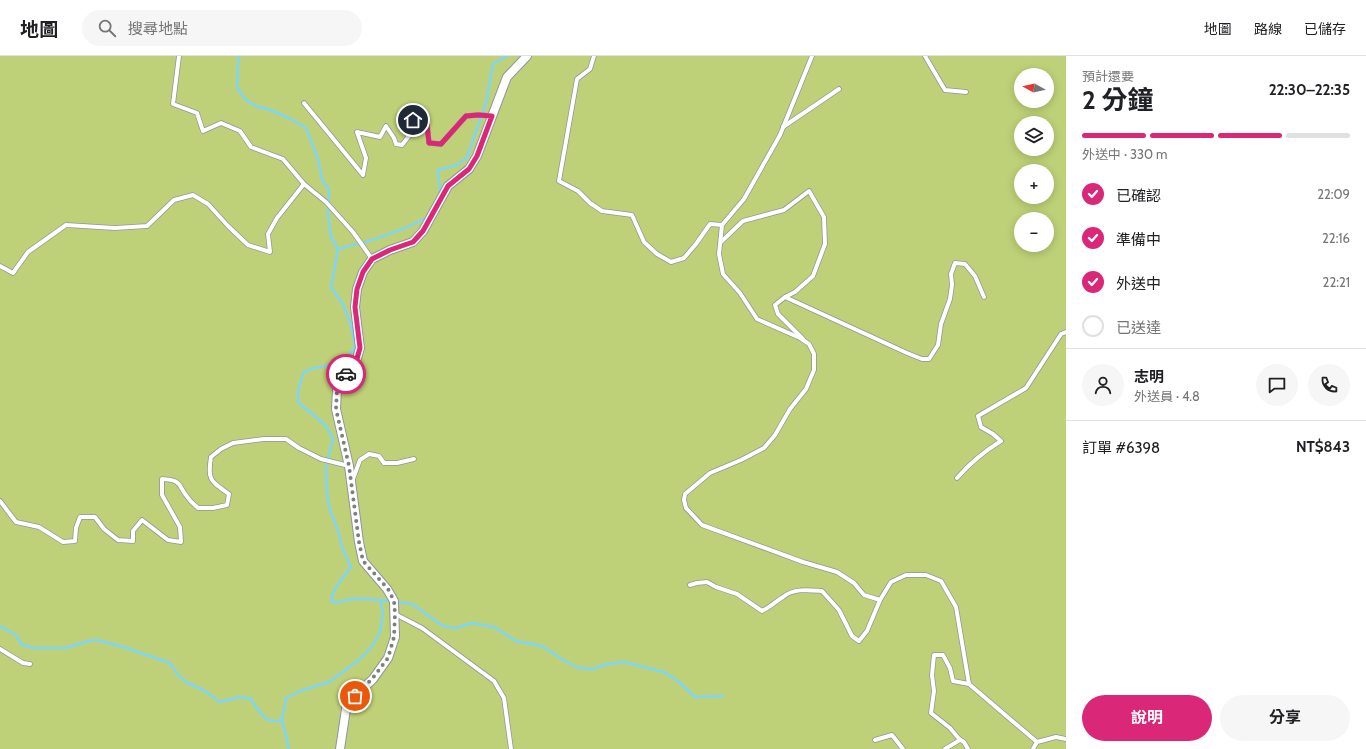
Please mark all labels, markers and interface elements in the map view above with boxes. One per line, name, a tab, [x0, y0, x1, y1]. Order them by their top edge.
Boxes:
search box	[82, 10, 362, 46]
icon: search	[96, 17, 118, 39]
text: 地圖	[20, 18, 58, 41]
text: 搜尋地點	[128, 20, 188, 38]
text: 地圖	[1204, 20, 1232, 38]
text: 路線	[1254, 20, 1282, 38]
text: 已儲存	[1304, 20, 1346, 38]
north arrow	[1014, 68, 1054, 108]
map controls	[1014, 68, 1054, 252]
text: 預計還要	[1082, 68, 1134, 84]
text: 22:30–22:35	[1269, 81, 1350, 99]
text: 2 分鐘	[1082, 84, 1154, 116]
pin	[396, 103, 430, 137]
icon: home	[402, 109, 424, 131]
button: layers	[1014, 116, 1054, 156]
text: 外送中 · 330 m	[1082, 146, 1167, 162]
button: +	[1014, 164, 1054, 204]
icon: check	[1082, 183, 1104, 205]
text: 22:09	[1317, 186, 1350, 202]
text: 已確認	[1116, 187, 1161, 205]
button: −	[1014, 212, 1054, 252]
icon: check	[1082, 227, 1104, 249]
text: 22:16	[1322, 230, 1350, 246]
text: 準備中	[1116, 231, 1161, 249]
icon: check	[1082, 271, 1104, 293]
text: 22:21	[1323, 274, 1350, 290]
text: 外送中	[1116, 275, 1161, 293]
text: 已送達	[1116, 319, 1161, 337]
courier	[326, 354, 366, 394]
icon: car	[335, 363, 357, 385]
button: person	[1082, 364, 1124, 406]
button: chat	[1256, 364, 1298, 406]
button: phone	[1308, 364, 1350, 406]
text: 志明	[1134, 368, 1164, 386]
text: 外送員 · 4.8	[1134, 388, 1200, 404]
text: NT$843	[1296, 438, 1350, 456]
text: 訂單 #6398	[1082, 439, 1160, 457]
pin	[338, 679, 372, 713]
icon: bag	[344, 685, 366, 707]
button: 說明	[1082, 695, 1212, 741]
button: 分享	[1220, 695, 1350, 741]

